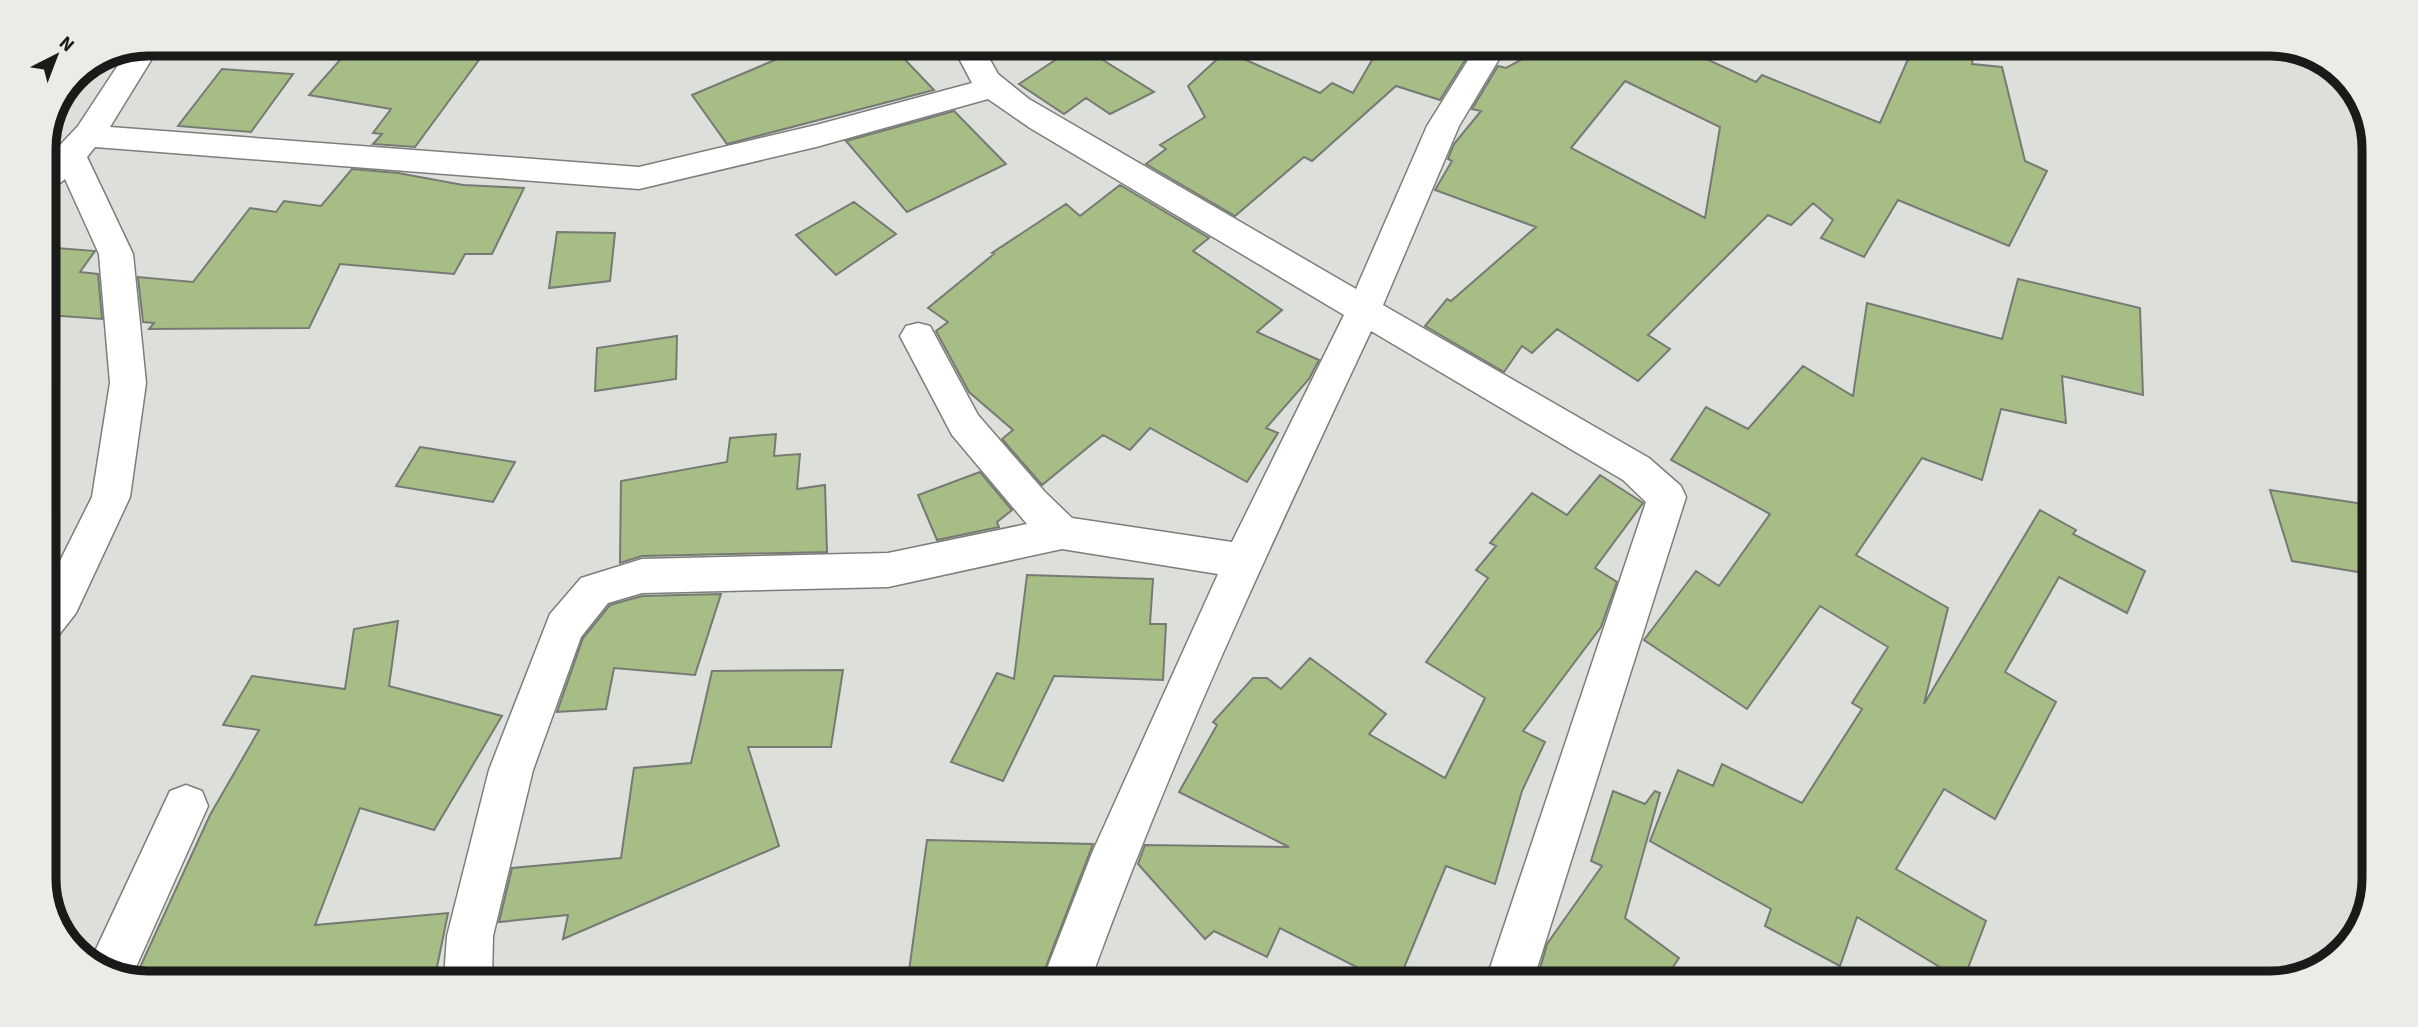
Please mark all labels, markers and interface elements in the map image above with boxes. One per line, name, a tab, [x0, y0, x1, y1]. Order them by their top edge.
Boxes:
north arrow	[21, 21, 91, 91]
text: N	[53, 30, 80, 59]

